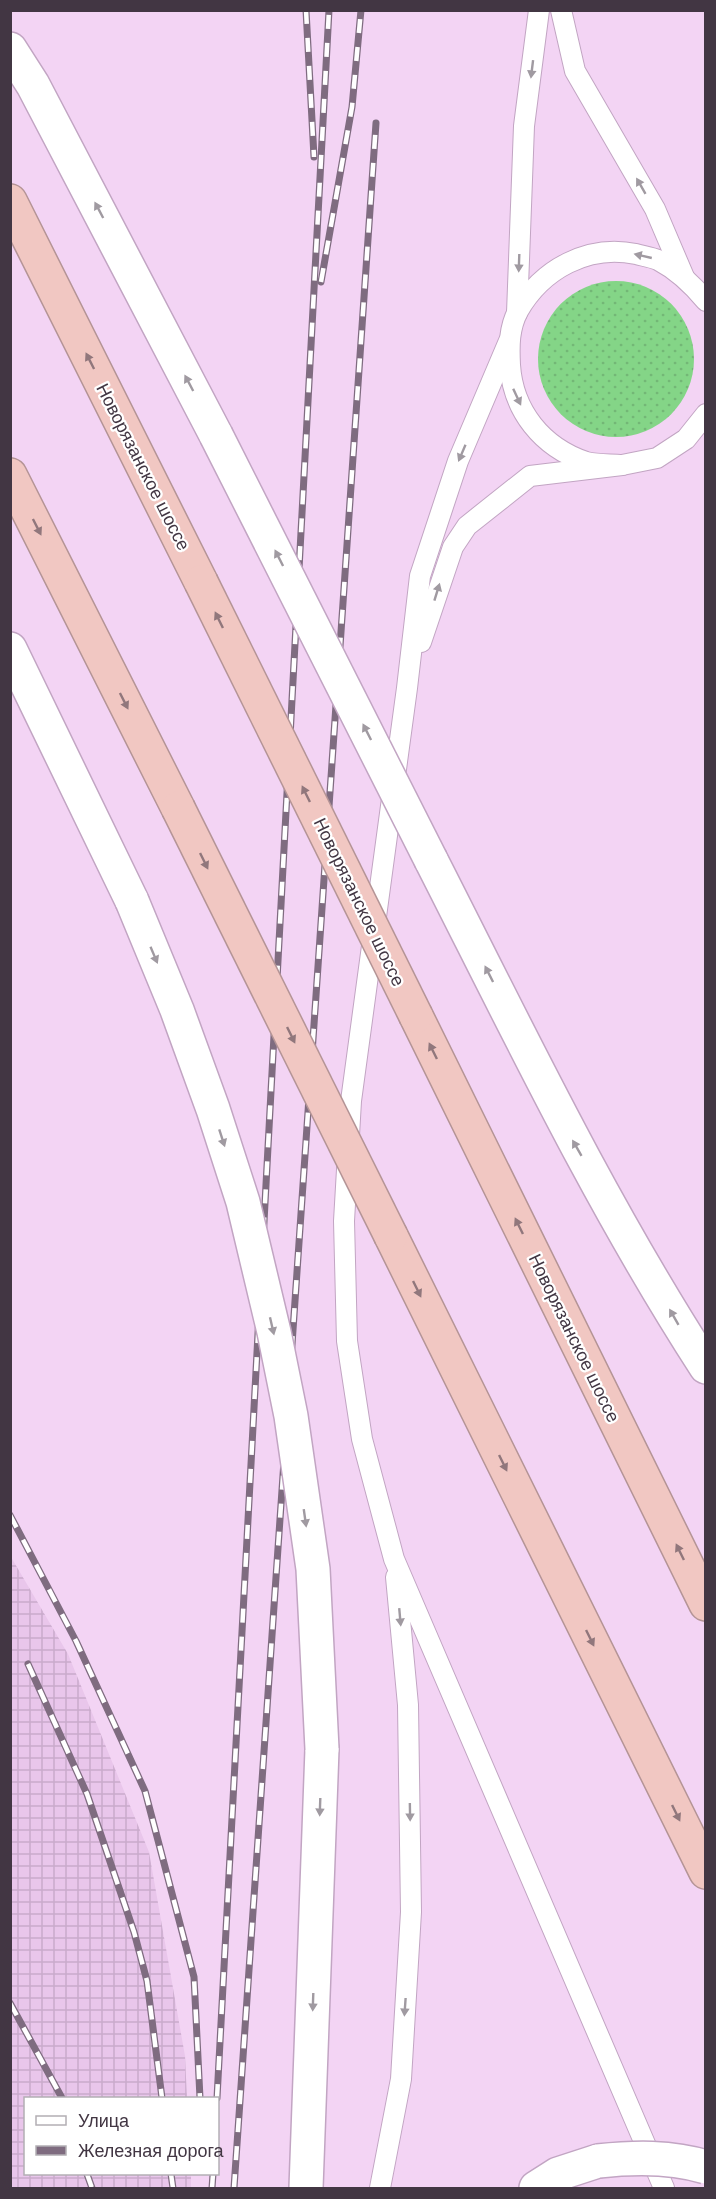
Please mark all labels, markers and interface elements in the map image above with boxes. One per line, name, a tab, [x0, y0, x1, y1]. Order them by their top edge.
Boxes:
one-way arrow	[527, 59, 536, 78]
one-way arrow	[636, 178, 647, 194]
one-way arrow	[94, 202, 104, 219]
one-way arrow	[633, 251, 652, 260]
one-way arrow	[515, 253, 524, 272]
one-way arrow	[85, 352, 95, 369]
one-way arrow	[184, 374, 194, 391]
street label: Новорязанское шоссе	[92, 380, 194, 554]
one-way arrow	[512, 389, 521, 406]
one-way arrow	[457, 444, 466, 461]
one-way arrow	[32, 519, 42, 536]
one-way arrow	[274, 550, 284, 567]
one-way arrow	[433, 583, 442, 601]
one-way arrow	[215, 611, 224, 628]
one-way arrow	[120, 693, 129, 710]
one-way arrow	[362, 724, 372, 741]
one-way arrow	[301, 786, 311, 803]
street label: Новорязанское шоссе	[310, 815, 408, 989]
one-way arrow	[200, 852, 209, 869]
one-way arrow	[149, 946, 159, 964]
one-way arrow	[484, 966, 494, 983]
one-way arrow	[286, 1027, 296, 1044]
one-way arrow	[428, 1043, 438, 1060]
one-way arrow	[218, 1129, 227, 1147]
one-way arrow	[572, 1139, 582, 1156]
one-way arrow	[515, 1218, 524, 1235]
street label: Новорязанское шоссе	[525, 1251, 623, 1425]
one-way arrow	[412, 1280, 421, 1297]
one-way arrow	[669, 1309, 680, 1325]
one-way arrow	[268, 1317, 278, 1335]
one-way arrow	[499, 1455, 508, 1472]
one-way arrow	[301, 1508, 310, 1527]
one-way arrow	[675, 1543, 684, 1560]
one-way arrow	[395, 1608, 405, 1627]
one-way arrow	[585, 1630, 594, 1647]
one-way arrow	[315, 1798, 325, 1817]
one-way arrow	[405, 1802, 414, 1821]
one-way arrow	[672, 1804, 681, 1821]
one-way arrow	[308, 1992, 317, 2011]
one-way arrow	[401, 1997, 410, 2016]
legend	[24, 2097, 219, 2175]
text: Улица	[78, 2111, 130, 2131]
text: Железная дорога	[78, 2141, 225, 2161]

